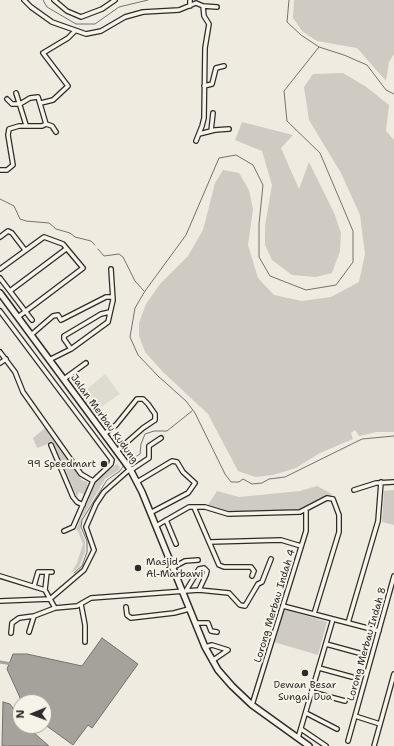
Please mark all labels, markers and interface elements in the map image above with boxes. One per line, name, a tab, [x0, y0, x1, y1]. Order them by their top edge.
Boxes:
street label: Jalan Merbau Kudung	[68, 372, 140, 466]
place label: 99 Speedmart	[27, 458, 96, 470]
marker: 99 Speedmart	[99, 459, 109, 469]
street label: Lorong Merbau Indah 4	[252, 548, 298, 664]
place label: Masjid Al-Marbawi	[146, 556, 203, 580]
marker: Masjid Al-Marbawi	[133, 563, 143, 573]
street label: Lorong Merbau Indah 8	[345, 586, 389, 702]
marker: Dewan Besar Sungai Dua	[300, 668, 310, 678]
place label: Dewan Besar Sungai Dua	[273, 679, 337, 702]
north arrow	[12, 694, 52, 734]
text: N	[13, 710, 28, 719]

